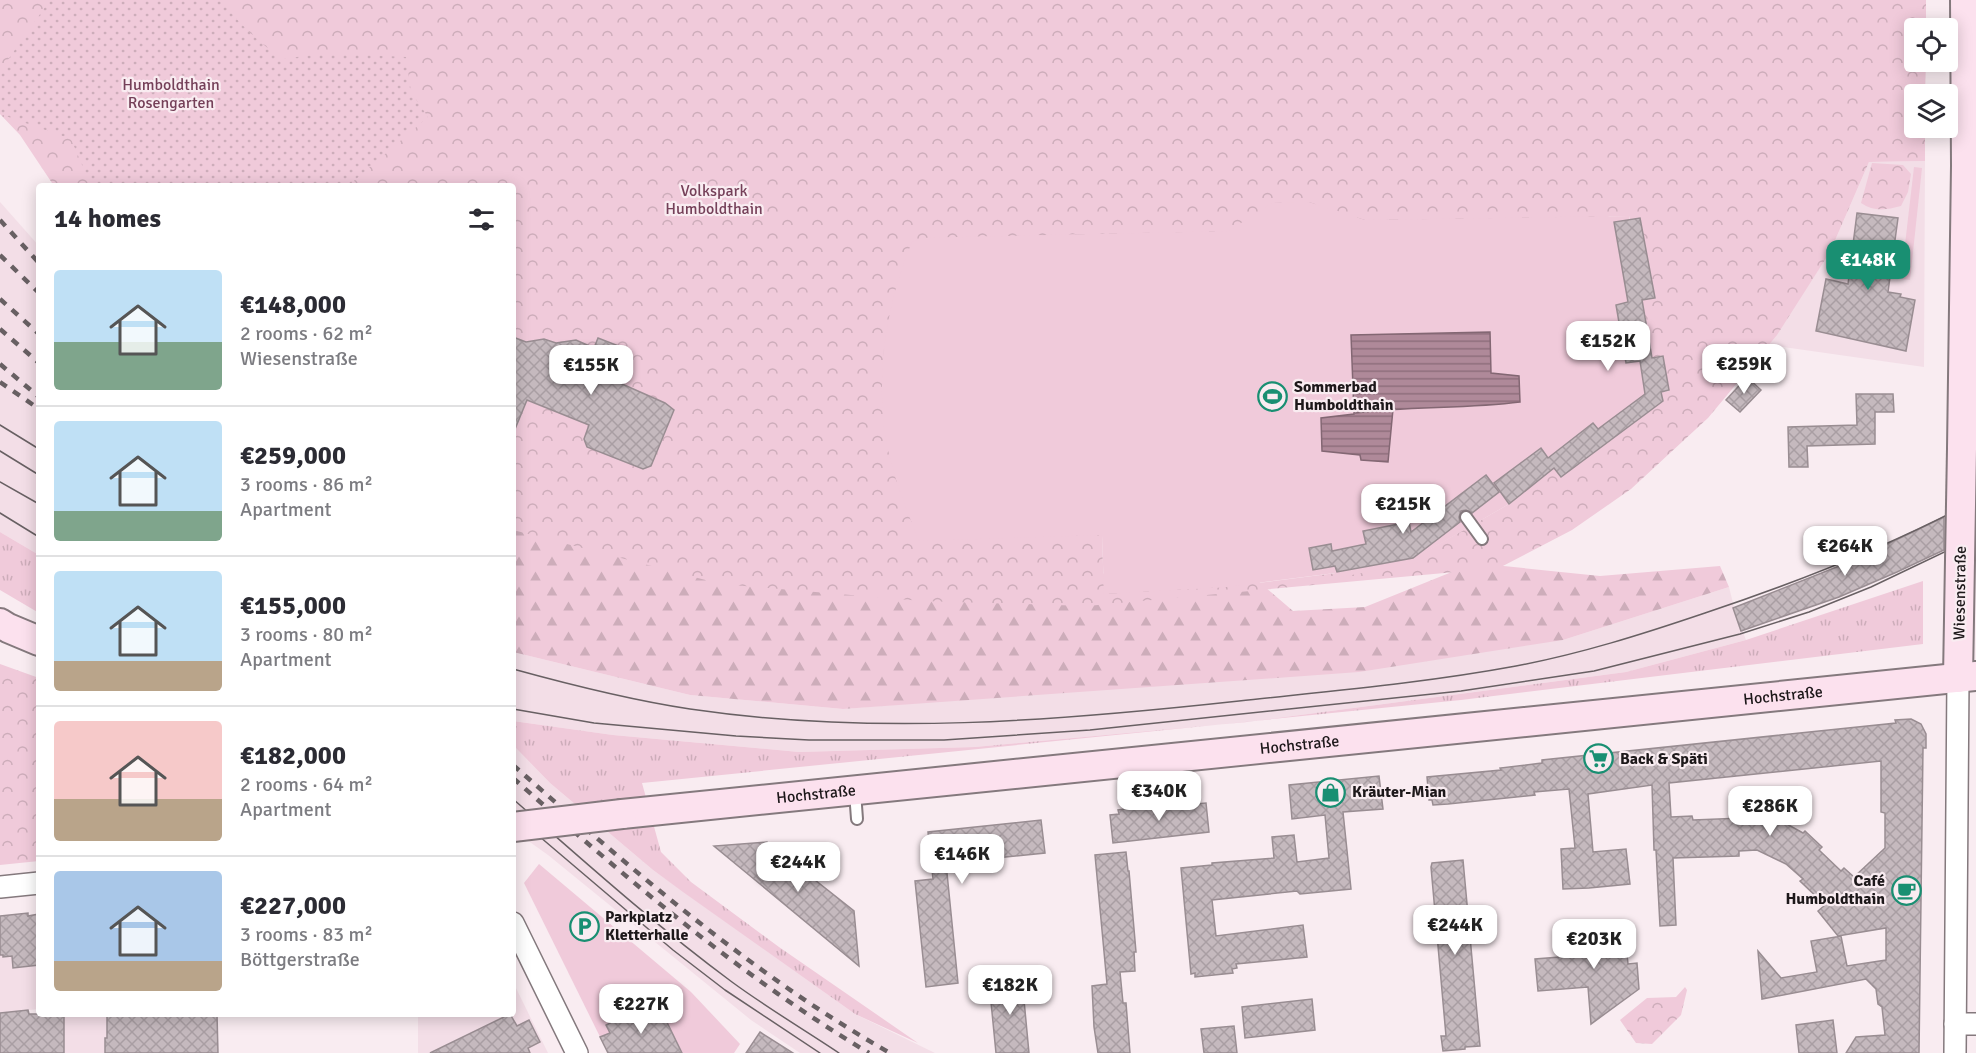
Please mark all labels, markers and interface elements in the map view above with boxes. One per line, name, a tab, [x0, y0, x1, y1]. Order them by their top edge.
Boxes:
map controls	[1904, 18, 1958, 138]
button: locate	[1904, 18, 1958, 72]
park label: Humboldthain Rosengarten	[122, 75, 220, 113]
button: layers	[1904, 84, 1958, 138]
park label: Volkspark Humboldthain	[665, 181, 763, 219]
text: 14 homes	[54, 203, 161, 235]
icon: filters	[465, 203, 498, 236]
pin: €148K	[1826, 240, 1910, 291]
text: €148K	[1840, 247, 1896, 272]
text: €148,000	[240, 289, 346, 321]
icon: home	[102, 294, 174, 366]
text: 2 rooms · 62 m²	[240, 321, 373, 346]
pin: €152K	[1566, 321, 1650, 372]
text: €152K	[1580, 328, 1636, 353]
pin: €259K	[1702, 344, 1786, 395]
pin: €155K	[549, 345, 633, 396]
text: Wiesenstraße	[240, 346, 358, 371]
text: €259K	[1716, 351, 1772, 376]
text: €155K	[563, 352, 619, 377]
place label: Sommerbad Humboldthain	[1294, 377, 1394, 415]
sports icon: Sommerbad Humboldthain	[1257, 380, 1289, 412]
text: €259,000	[240, 440, 346, 472]
icon: home	[102, 445, 174, 517]
text: 3 rooms · 86 m²	[240, 472, 373, 497]
pin: €215K	[1361, 484, 1445, 535]
text: €215K	[1375, 491, 1431, 516]
text: Apartment	[240, 497, 332, 522]
pin: €264K	[1803, 526, 1887, 577]
text: €264K	[1817, 533, 1873, 558]
street label: Wiesenstraße	[1949, 546, 1971, 640]
text: €155,000	[240, 590, 346, 622]
icon: home	[102, 595, 174, 667]
text: 3 rooms · 80 m²	[240, 622, 373, 647]
text: Apartment	[240, 647, 332, 672]
street label: Hochstraße	[1742, 682, 1824, 710]
street label: Hochstraße	[1259, 731, 1340, 759]
text: €182,000	[240, 740, 346, 772]
supermarket icon: Back & Späti	[1583, 743, 1615, 775]
icon: home	[102, 745, 174, 817]
place label: Back & Späti	[1620, 749, 1708, 769]
pin: €340K	[1117, 771, 1201, 822]
text: 2 rooms · 64 m²	[240, 772, 373, 797]
shop icon: Kräuter-Mian	[1315, 776, 1347, 808]
text: €340K	[1131, 778, 1187, 803]
street label: Hochstraße	[775, 780, 857, 808]
place label: Kräuter-Mian	[1352, 782, 1447, 802]
pin: €286K	[1728, 786, 1812, 837]
text: €286K	[1742, 793, 1798, 818]
text: Apartment	[240, 797, 332, 822]
pin: €146K	[920, 834, 1004, 885]
text: €146K	[934, 841, 990, 866]
pin: €244K	[756, 842, 840, 893]
text: €244K	[770, 849, 826, 874]
place label: Café Humboldthain	[1785, 871, 1885, 909]
cafe icon: Café Humboldthain	[1890, 874, 1922, 906]
text: €227,000	[240, 890, 346, 922]
icon: home	[102, 895, 174, 967]
pin: €244K	[1413, 905, 1497, 956]
place label: Parkplatz Kletterhalle	[605, 907, 688, 945]
parking icon: Parkplatz Kletterhalle	[568, 910, 600, 942]
text: €244K	[1427, 912, 1483, 937]
pin: €203K	[1552, 919, 1636, 970]
text: 3 rooms · 83 m²	[240, 922, 373, 947]
text: €203K	[1566, 926, 1622, 951]
text: Böttgerstraße	[240, 947, 360, 972]
pin: €182K	[968, 965, 1052, 1016]
text: €182K	[982, 972, 1038, 997]
pin: €227K	[599, 984, 683, 1035]
text: €227K	[613, 991, 669, 1016]

